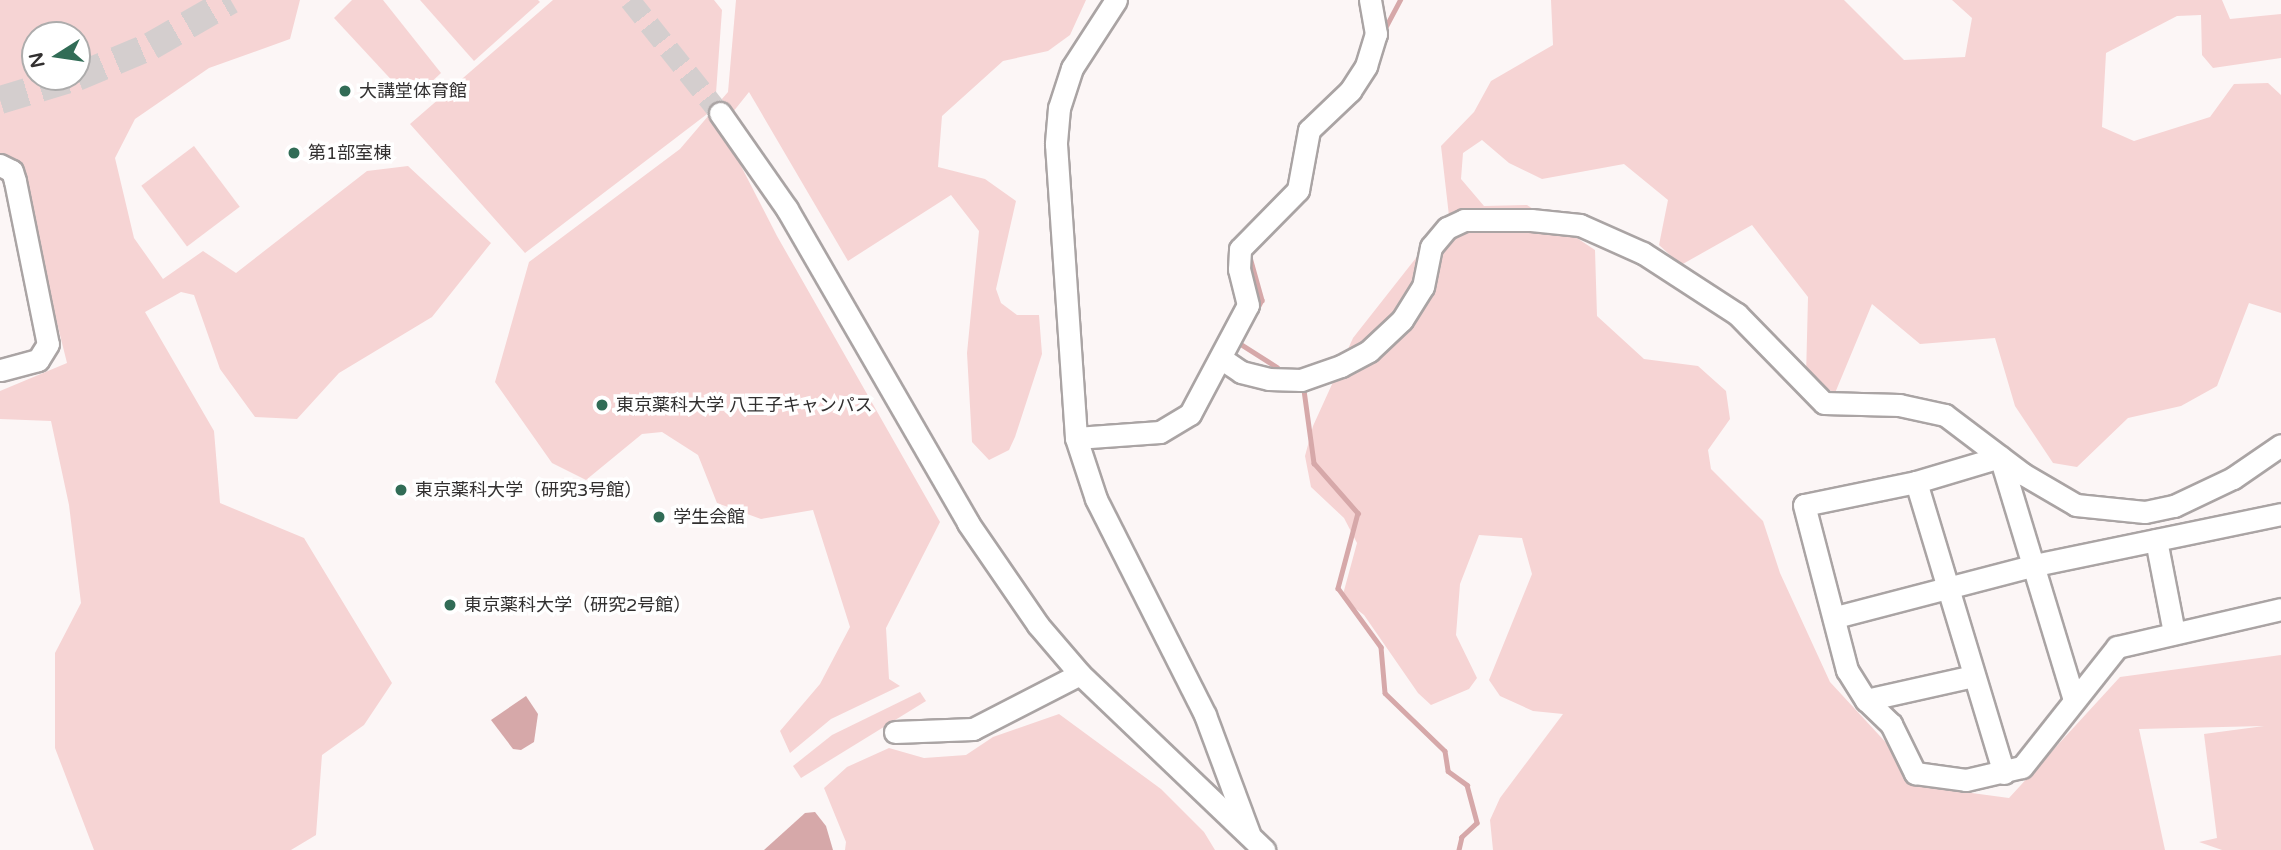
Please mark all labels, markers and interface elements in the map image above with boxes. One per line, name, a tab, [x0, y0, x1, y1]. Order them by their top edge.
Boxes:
north arrow	[21, 21, 91, 91]
text: N	[25, 50, 50, 70]
place label: 大講堂体育館	[359, 80, 467, 102]
marker: 大講堂体育館	[337, 83, 353, 99]
place label: 第1部室棟	[308, 142, 391, 164]
marker: 第1部室棟	[286, 145, 302, 161]
place label: 東京薬科大学 八王子キャンパス	[616, 394, 873, 416]
marker: 東京薬科大学 八王子キャンパス	[594, 397, 610, 413]
place label: 東京薬科大学（研究3号館）	[415, 479, 642, 501]
marker: 東京薬科大学（研究3号館）	[393, 482, 409, 498]
place label: 学生会館	[673, 506, 745, 528]
marker: 学生会館	[651, 509, 667, 525]
place label: 東京薬科大学（研究2号館）	[464, 594, 691, 616]
marker: 東京薬科大学（研究2号館）	[442, 597, 458, 613]

